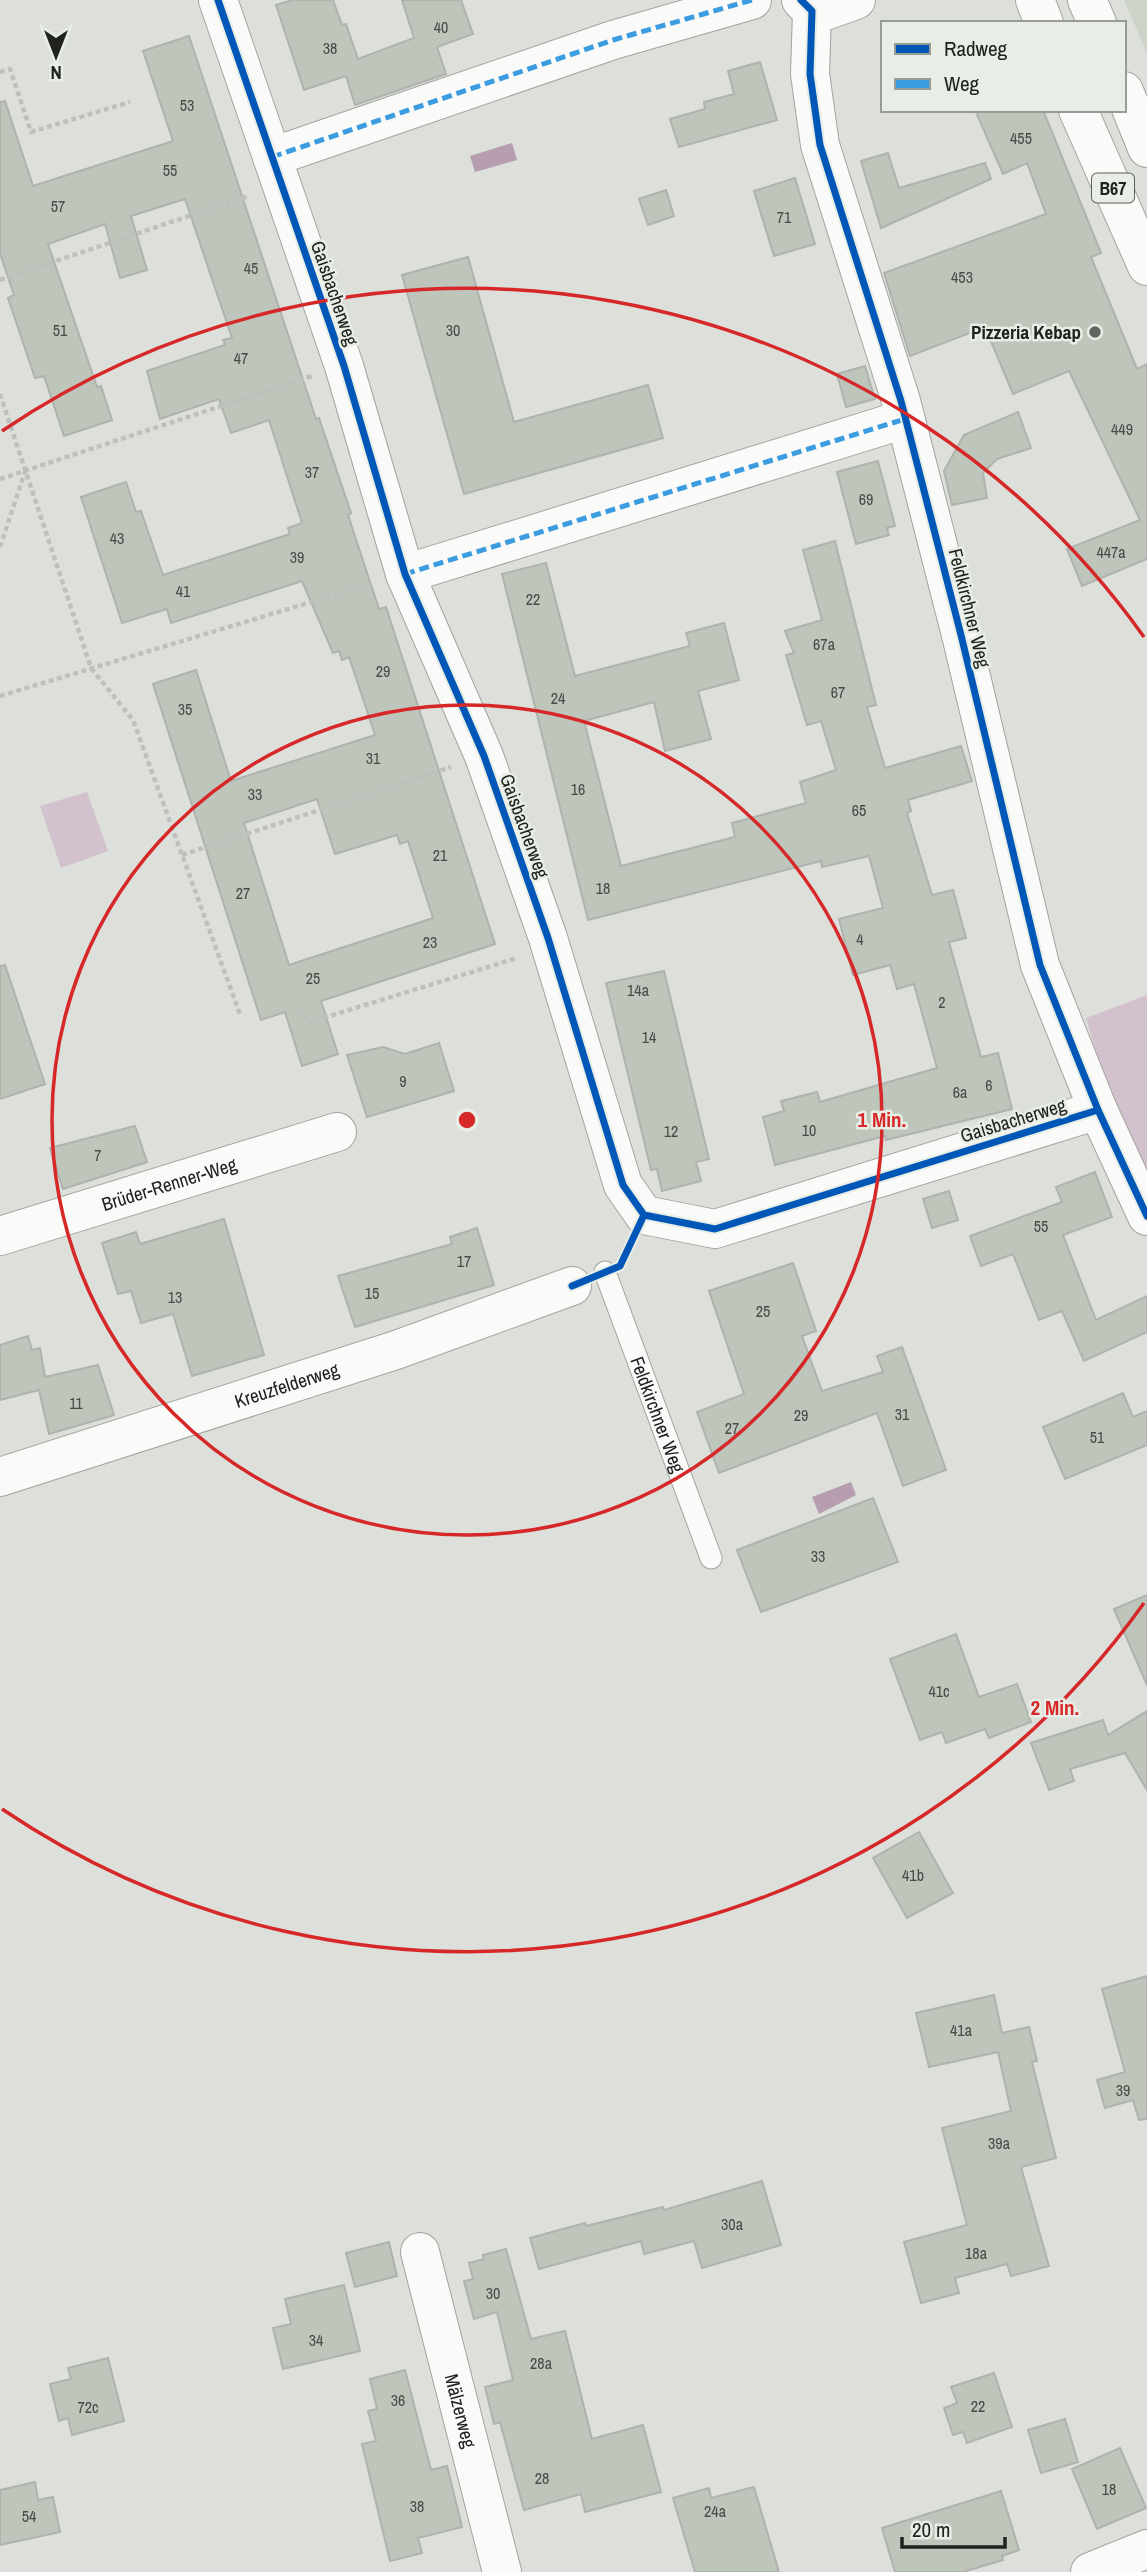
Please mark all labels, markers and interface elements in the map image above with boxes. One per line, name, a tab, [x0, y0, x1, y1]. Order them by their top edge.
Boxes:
house number: 40	[434, 16, 448, 38]
north arrow	[21, 21, 91, 91]
legend	[881, 21, 1126, 112]
text: Radweg	[944, 34, 1008, 63]
house number: 38	[323, 37, 337, 59]
text: N	[50, 60, 62, 86]
text: Weg	[944, 69, 980, 98]
house number: 53	[180, 94, 194, 116]
house number: 455	[1010, 127, 1032, 149]
house number: 55	[163, 159, 177, 181]
road number: B67	[1092, 174, 1134, 202]
house number: 57	[51, 195, 65, 217]
house number: 71	[777, 206, 792, 228]
street label: Gaisbacherweg	[305, 237, 365, 349]
house number: 45	[244, 257, 258, 279]
house number: 453	[951, 266, 973, 288]
house number: 51	[53, 319, 68, 341]
house number: 30	[446, 319, 460, 341]
place label: Pizzeria Kebap	[971, 319, 1081, 345]
marker: Pizzeria Kebap	[1087, 324, 1103, 340]
house number: 47	[234, 347, 248, 369]
house number: 449	[1111, 418, 1133, 440]
house number: 37	[305, 461, 319, 483]
house number: 69	[859, 488, 873, 510]
house number: 43	[110, 527, 124, 549]
house number: 447a	[1096, 541, 1126, 563]
house number: 39	[290, 546, 304, 568]
street label: Feldkirchner Weg	[943, 546, 997, 671]
house number: 41	[176, 580, 191, 602]
house number: 22	[526, 588, 540, 610]
house number: 67a	[813, 633, 836, 655]
house number: 29	[376, 660, 390, 682]
house number: 67	[831, 681, 845, 703]
house number: 24	[551, 687, 565, 709]
house number: 35	[178, 698, 192, 720]
house number: 31	[366, 747, 381, 769]
street label: Gaisbacherweg	[494, 770, 556, 882]
house number: 16	[571, 778, 585, 800]
house number: 33	[248, 783, 262, 805]
house number: 65	[852, 799, 866, 821]
house number: 21	[433, 844, 448, 866]
house number: 18	[596, 877, 610, 899]
house number: 27	[236, 882, 250, 904]
house number: 4	[856, 928, 864, 950]
house number: 23	[423, 931, 437, 953]
house number: 25	[306, 967, 320, 989]
house number: 14a	[627, 979, 650, 1001]
house number: 2	[938, 991, 946, 1013]
house number: 14	[642, 1026, 656, 1048]
house number: 9	[399, 1070, 407, 1092]
house number: 6	[985, 1074, 993, 1096]
house number: 6a	[953, 1081, 968, 1103]
street label: Gaisbacherweg	[957, 1092, 1069, 1148]
text: 1 Min.	[858, 1105, 906, 1134]
centre of rings	[455, 1108, 479, 1132]
house number: 10	[802, 1119, 816, 1141]
house number: 12	[664, 1120, 678, 1142]
house number: 7	[94, 1144, 102, 1166]
street label: Brüder-Renner-Weg	[98, 1151, 240, 1217]
house number: 55	[1034, 1215, 1048, 1237]
house number: 17	[457, 1250, 471, 1272]
house number: 15	[365, 1282, 379, 1304]
house number: 13	[168, 1286, 182, 1308]
house number: 25	[756, 1300, 770, 1322]
street label: Feldkirchner Weg	[624, 1353, 691, 1477]
street label: Kreuzfelderweg	[231, 1356, 342, 1414]
house number: 11	[69, 1392, 84, 1414]
house number: 31	[895, 1403, 910, 1425]
house number: 29	[794, 1404, 808, 1426]
house number: 27	[725, 1417, 739, 1439]
house number: 51	[1090, 1426, 1105, 1448]
house number: 33	[811, 1545, 825, 1567]
house number: 41c	[928, 1680, 950, 1702]
text: 2 Min.	[1031, 1693, 1079, 1722]
house number: 41b	[902, 1864, 924, 1886]
house number: 41a	[950, 2019, 973, 2041]
house number: 39	[1116, 2079, 1130, 2101]
house number: 39a	[988, 2132, 1011, 2154]
house number: 30a	[721, 2213, 744, 2235]
house number: 18a	[965, 2242, 988, 2264]
house number: 30	[486, 2282, 500, 2304]
house number: 34	[309, 2329, 323, 2351]
house number: 28a	[530, 2352, 553, 2374]
street label: Mälzerweg	[439, 2371, 483, 2451]
house number: 36	[391, 2389, 405, 2411]
house number: 22	[971, 2395, 985, 2417]
house number: 72c	[77, 2396, 99, 2418]
house number: 28	[535, 2467, 549, 2489]
house number: 18	[1102, 2478, 1116, 2500]
house number: 38	[410, 2495, 424, 2517]
house number: 24a	[704, 2500, 727, 2522]
house number: 54	[22, 2505, 36, 2527]
scale bar	[902, 2506, 1005, 2550]
text: 20 m	[912, 2515, 950, 2544]

